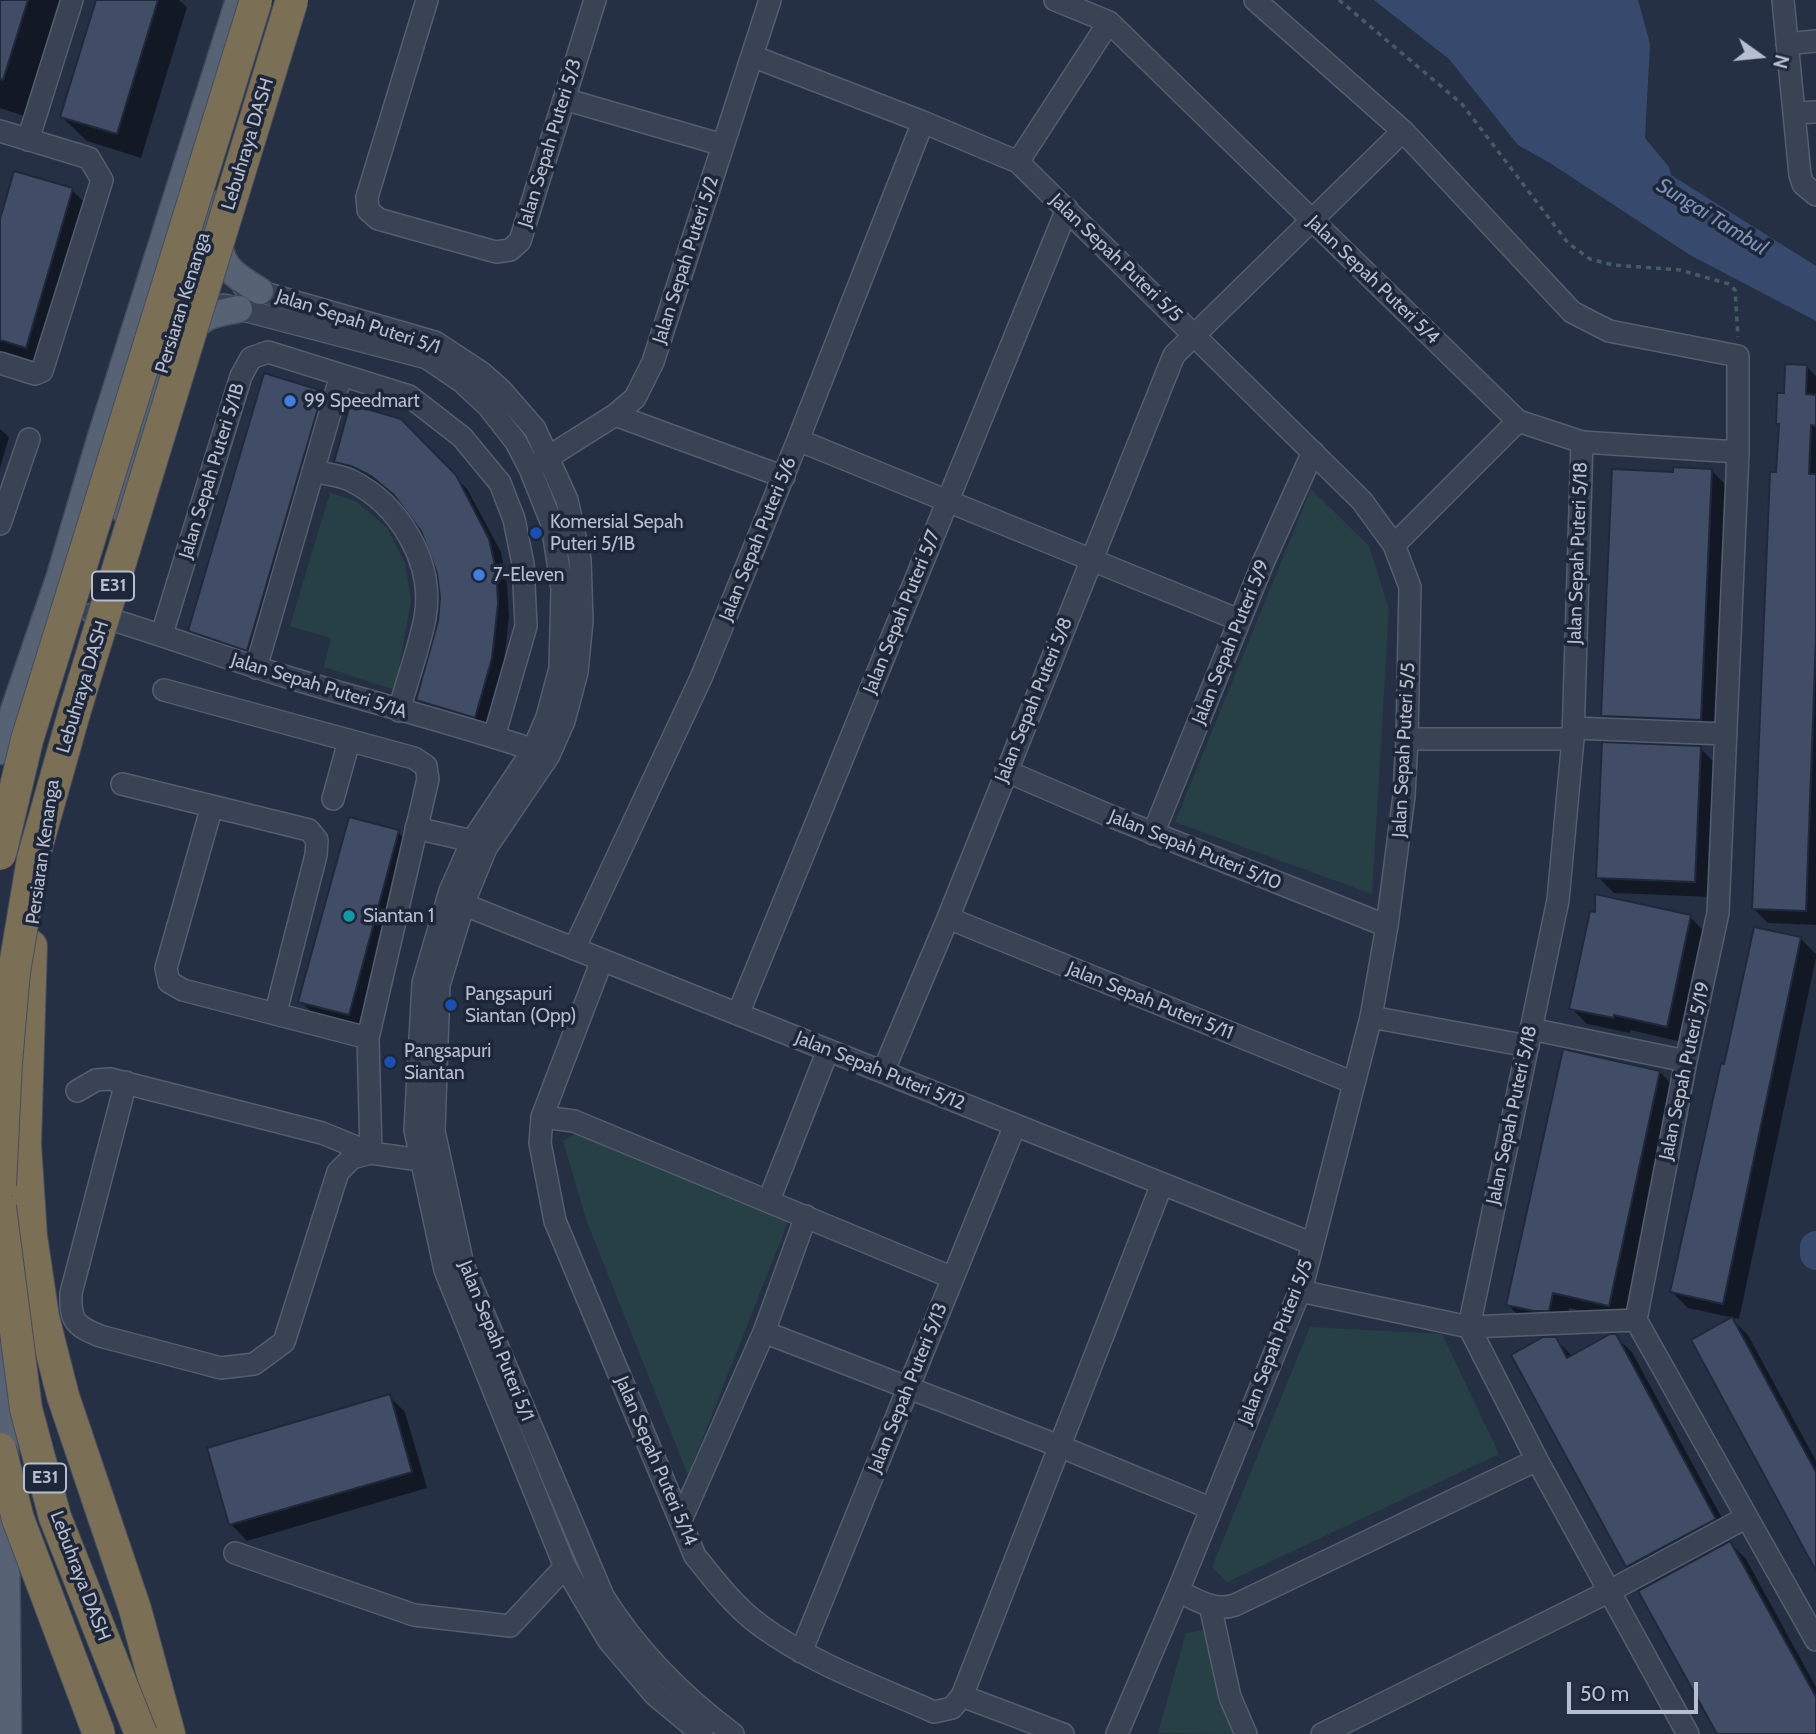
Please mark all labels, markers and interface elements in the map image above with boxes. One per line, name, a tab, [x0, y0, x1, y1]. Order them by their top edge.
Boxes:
north arrow	[1725, 21, 1795, 91]
text: N	[1768, 52, 1794, 71]
street label: Jalan Sepah Puteri 5/3	[513, 56, 587, 230]
street label: Lebuhraya DASH	[217, 75, 279, 213]
street label: Jalan Sepah Puteri 5/2	[648, 173, 724, 347]
water label: Sungai Tambul	[1652, 173, 1772, 261]
street label: Jalan Sepah Puteri 5/5	[1045, 189, 1187, 327]
street label: Jalan Sepah Puteri 5/4	[1302, 211, 1444, 349]
street label: Persiaran Kenanga	[151, 230, 215, 376]
street label: Jalan Sepah Puteri 5/1	[273, 285, 443, 359]
street label: Jalan Sepah Puteri 5/1B	[174, 380, 250, 562]
place label: 99 Speedmart	[304, 390, 420, 412]
marker: 99 Speedmart	[282, 393, 298, 409]
street label: Jalan Sepah Puteri 5/6	[715, 454, 801, 624]
street label: Jalan Sepah Puteri 5/18	[1563, 461, 1593, 645]
place label: Komersial Sepah Puteri 5/1B	[550, 511, 684, 555]
marker: Komersial Sepah Puteri 5/1B	[528, 525, 544, 541]
street label: Jalan Sepah Puteri 5/7	[859, 527, 945, 697]
street label: Jalan Sepah Puteri 5/9	[1188, 556, 1274, 728]
place label: 7-Eleven	[493, 564, 564, 586]
marker: 7-Eleven	[471, 567, 487, 583]
road number: E31	[92, 572, 134, 600]
street label: Jalan Sepah Puteri 5/8	[990, 614, 1078, 786]
street label: Lebuhraya DASH	[52, 618, 114, 756]
street label: Jalan Sepah Puteri 5/1A	[228, 648, 410, 724]
street label: Jalan Sepah Puteri 5/5	[1388, 662, 1420, 838]
street label: Persiaran Kenanga	[22, 778, 64, 926]
street label: Jalan Sepah Puteri 5/10	[1105, 805, 1285, 895]
place label: Siantan 1	[363, 905, 434, 927]
marker: Siantan 1	[341, 908, 357, 924]
street label: Jalan Sepah Puteri 5/11	[1064, 957, 1236, 1045]
street label: Jalan Sepah Puteri 5/19	[1655, 980, 1715, 1162]
place label: Pangsapuri Siantan (Opp)	[465, 983, 576, 1027]
marker: Pangsapuri Siantan (Opp)	[443, 997, 459, 1013]
street label: Jalan Sepah Puteri 5/18	[1482, 1023, 1542, 1207]
street label: Jalan Sepah Puteri 5/12	[792, 1027, 968, 1115]
place label: Pangsapuri Siantan	[404, 1040, 491, 1084]
marker: Pangsapuri Siantan	[382, 1054, 398, 1070]
street label: Jalan Sepah Puteri 5/5	[1234, 1256, 1318, 1428]
street label: Jalan Sepah Puteri 5/1	[453, 1257, 539, 1425]
street label: Jalan Sepah Puteri 5/13	[863, 1300, 953, 1476]
street label: Jalan Sepah Puteri 5/14	[610, 1373, 702, 1549]
road number: E31	[24, 1464, 66, 1492]
street label: Lebuhraya DASH	[45, 1508, 115, 1644]
scale bar	[1571, 1668, 1702, 1712]
text: 50 m	[1580, 1681, 1629, 1706]

